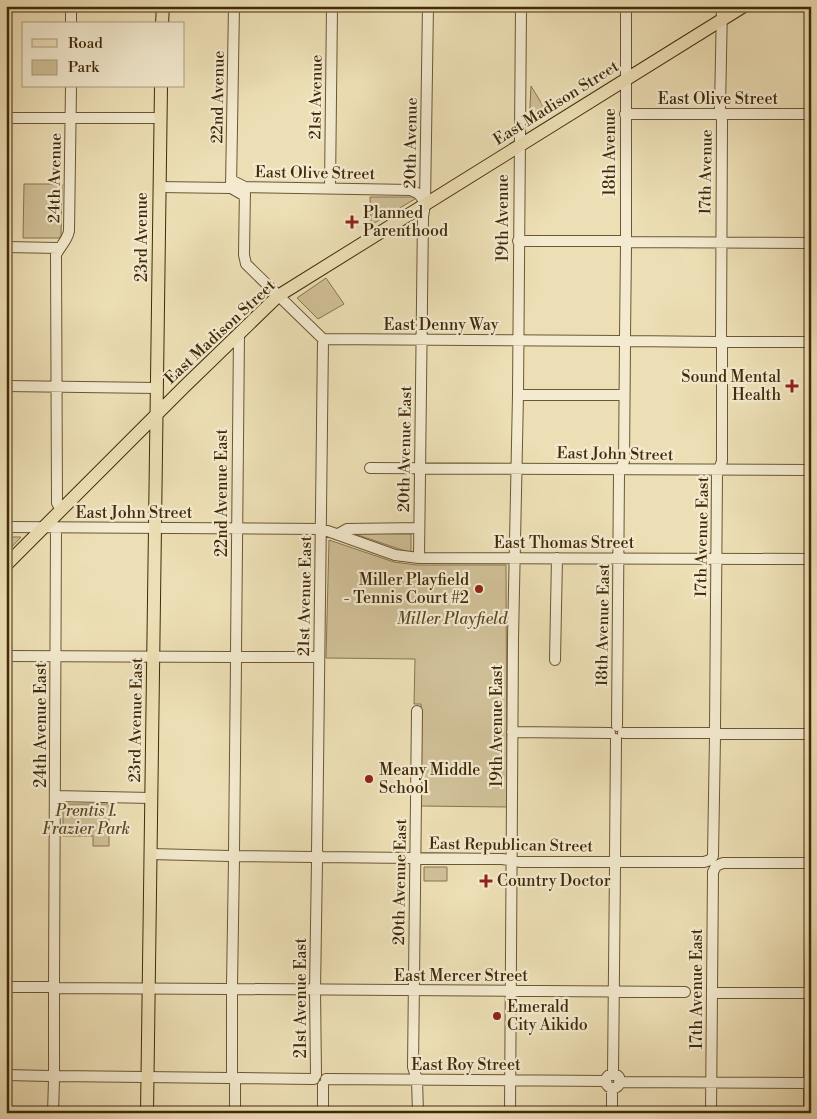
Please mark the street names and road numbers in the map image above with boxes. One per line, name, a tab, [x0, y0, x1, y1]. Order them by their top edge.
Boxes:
street label: 22nd Avenue	[207, 50, 229, 144]
street label: 21st Avenue	[305, 54, 327, 140]
street label: East Madison Street	[490, 56, 623, 150]
street label: East Olive Street	[658, 89, 778, 109]
street label: 20th Avenue	[400, 97, 422, 189]
street label: 18th Avenue	[600, 108, 620, 196]
street label: 17th Avenue	[695, 129, 717, 215]
street label: 24th Avenue	[44, 133, 66, 223]
street label: East Olive Street	[255, 162, 376, 184]
street label: 19th Avenue	[493, 174, 513, 262]
street label: 23rd Avenue	[132, 192, 152, 282]
street label: East Madison Street	[160, 275, 280, 388]
street label: East Denny Way	[383, 315, 499, 335]
street label: 20th Avenue East	[394, 385, 416, 512]
street label: 22nd Avenue East	[212, 429, 232, 557]
street label: East John Street	[556, 443, 674, 465]
street label: 17th Avenue East	[691, 476, 713, 598]
street label: East John Street	[76, 503, 193, 523]
street label: East Thomas Street	[494, 533, 635, 553]
street label: 21st Avenue East	[294, 535, 316, 656]
street label: 18th Avenue East	[592, 563, 614, 687]
street label: 23rd Avenue East	[125, 657, 147, 783]
street label: 24th Avenue East	[31, 662, 51, 788]
street label: 19th Avenue East	[487, 664, 507, 787]
street label: 20th Avenue East	[389, 818, 411, 945]
street label: East Republican Street	[429, 834, 594, 856]
street label: 17th Avenue East	[687, 928, 707, 1049]
street label: 21st Avenue East	[291, 938, 311, 1058]
street label: East Mercer Street	[394, 966, 528, 986]
street label: East Roy Street	[411, 1055, 521, 1075]

